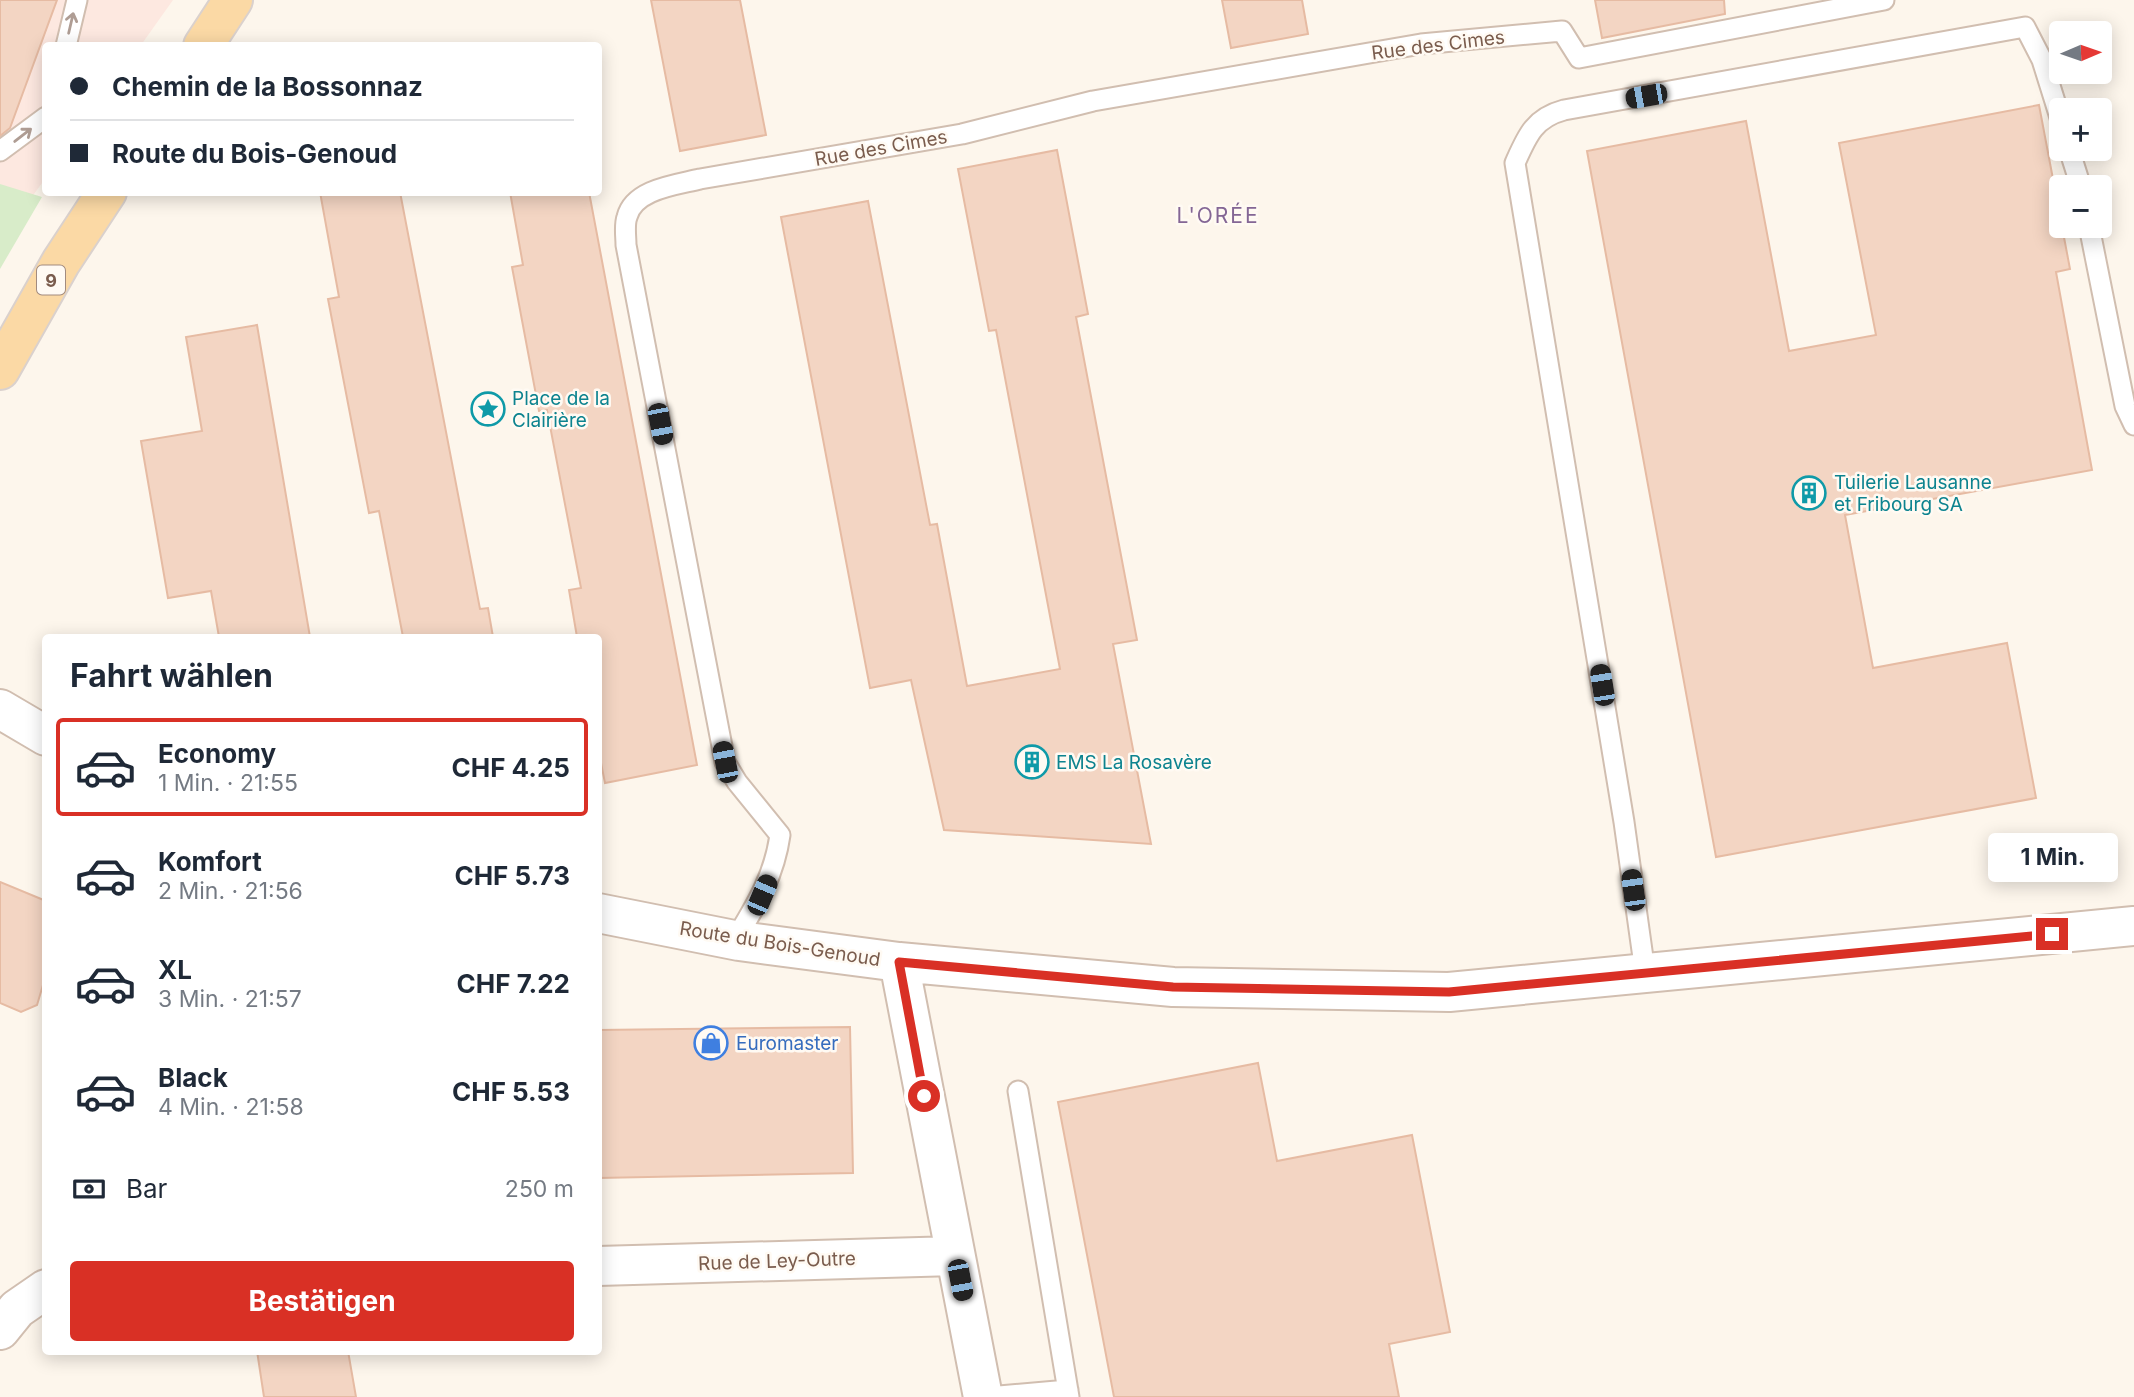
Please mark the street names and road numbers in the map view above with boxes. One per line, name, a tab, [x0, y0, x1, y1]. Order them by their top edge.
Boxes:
street label: Rue des Cimes	[1370, 25, 1506, 65]
street label: Rue des Cimes	[813, 125, 949, 171]
road number: 9	[37, 266, 65, 294]
street label: Route du Bois-Genoud	[678, 917, 882, 971]
street label: Rue de Ley-Outre	[698, 1247, 856, 1275]

